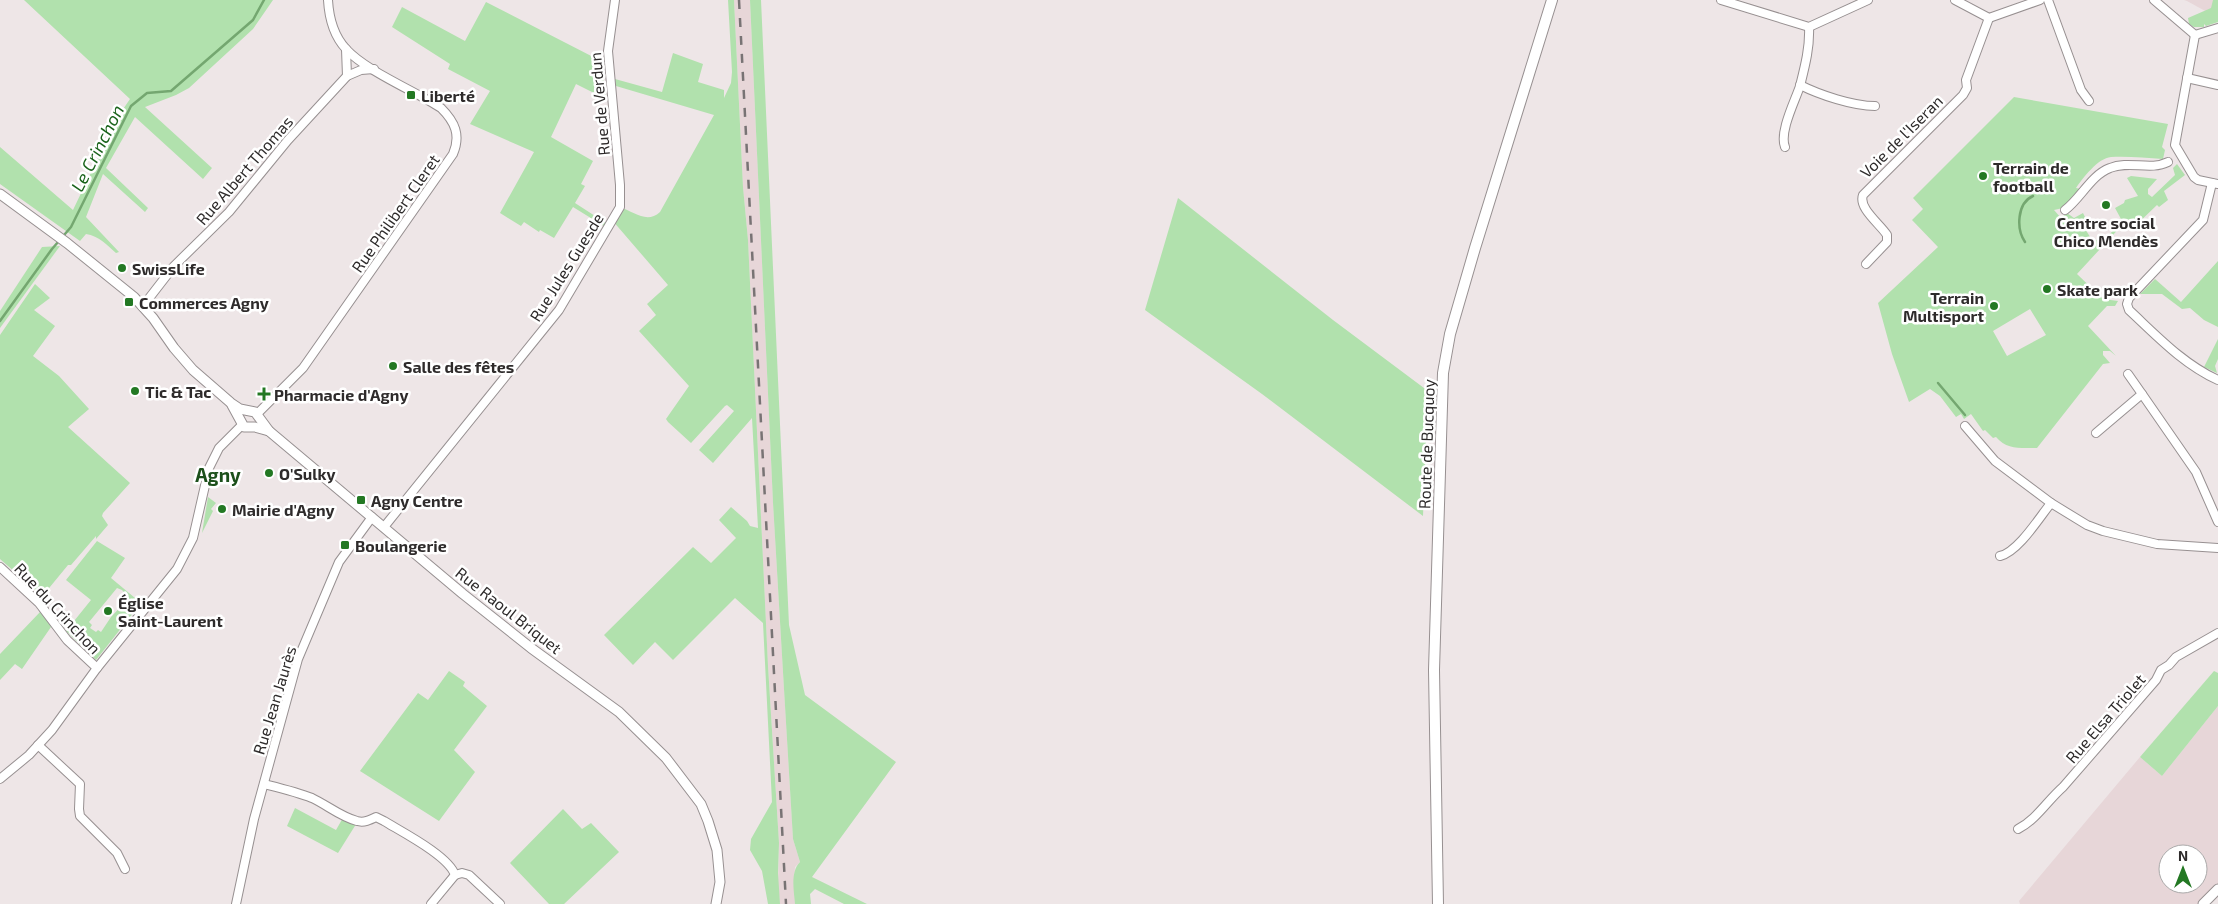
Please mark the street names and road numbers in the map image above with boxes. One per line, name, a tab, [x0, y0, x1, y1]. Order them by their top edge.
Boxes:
street label: Rue de Verdun	[585, 52, 613, 156]
street label: Voie de l'Iseran	[1856, 91, 1946, 181]
street label: Rue Albert Thomas	[192, 112, 296, 228]
street label: Rue Philibert Cleret	[347, 150, 443, 276]
street label: Rue Jules Guesde	[525, 209, 607, 325]
street label: Route de Bucquoy	[1414, 378, 1438, 509]
street label: Rue du Crinchon	[11, 559, 105, 657]
street label: Rue Raoul Briquet	[452, 563, 566, 657]
street label: Rue Jean Jaurès	[248, 643, 300, 757]
street label: Rue Elsa Triolet	[2061, 670, 2149, 766]

